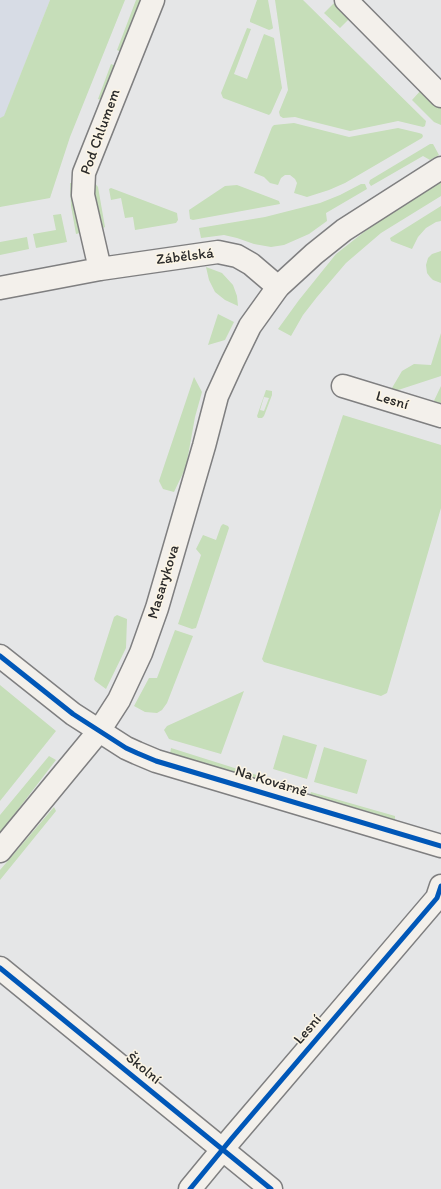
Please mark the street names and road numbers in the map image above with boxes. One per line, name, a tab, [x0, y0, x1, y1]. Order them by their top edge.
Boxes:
street label: Pod Chlumem	[77, 87, 125, 177]
street label: Zábělská	[155, 245, 215, 269]
street label: Lesní	[373, 388, 411, 414]
street label: Masarykova	[144, 543, 184, 621]
street label: Na Kovárně	[233, 763, 309, 801]
street label: Lesní	[290, 1012, 326, 1048]
street label: Školní	[122, 1049, 164, 1089]

